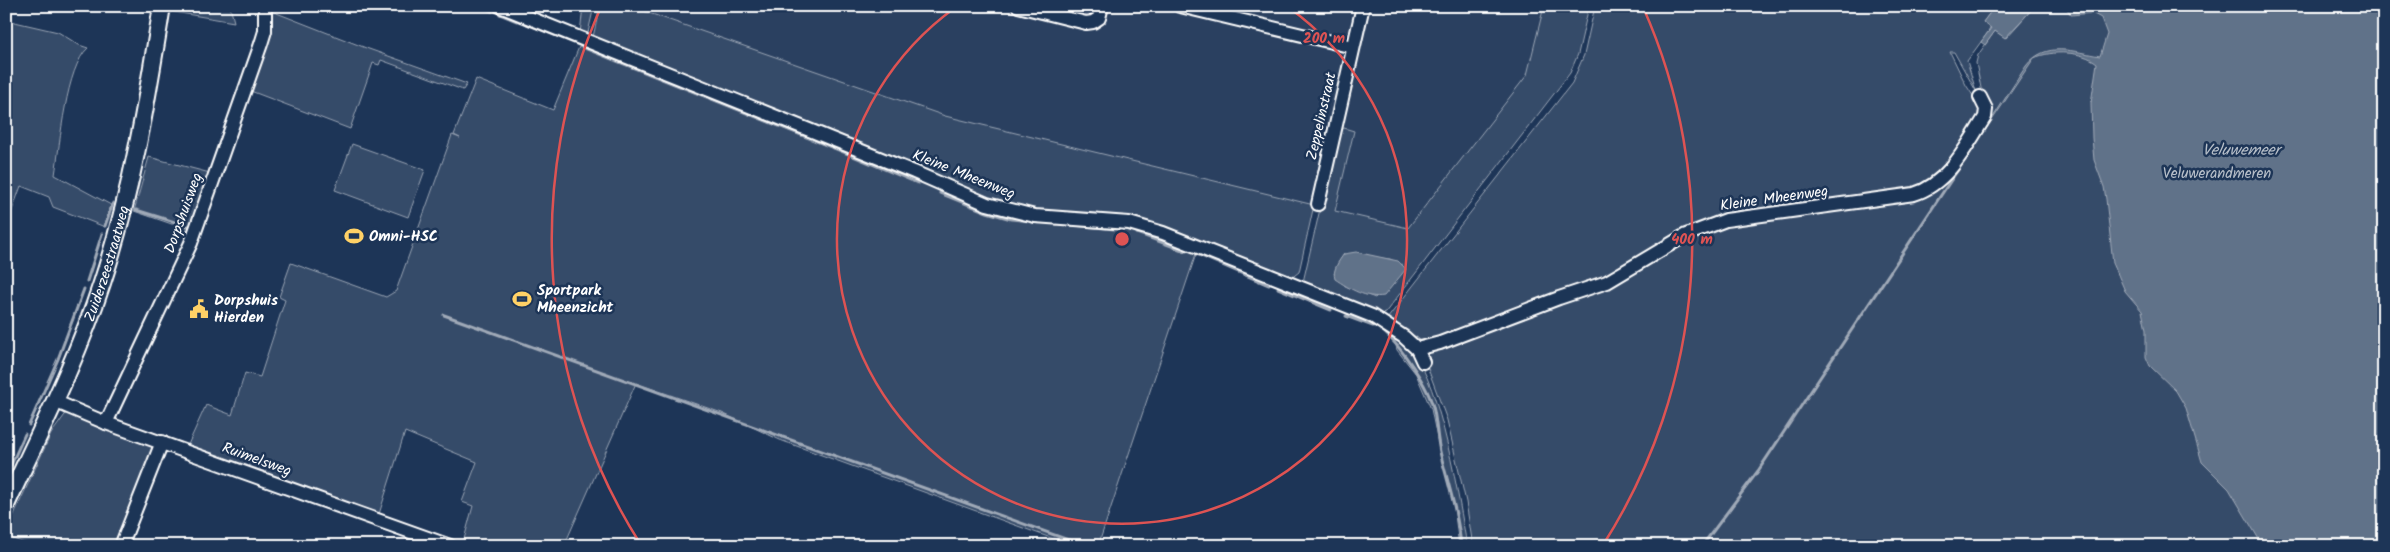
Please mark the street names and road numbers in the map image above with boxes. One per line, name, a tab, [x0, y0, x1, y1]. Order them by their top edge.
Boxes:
street label: Zeppelinstraat	[1300, 70, 1344, 162]
street label: Kleine Mheenweg	[909, 143, 1019, 206]
street label: Dorpshuisweg	[158, 170, 210, 257]
street label: Kleine Mheenweg	[1719, 180, 1830, 218]
street label: Zuiderzeestraatweg	[78, 203, 137, 326]
street label: Ruimelsweg	[219, 436, 295, 484]

